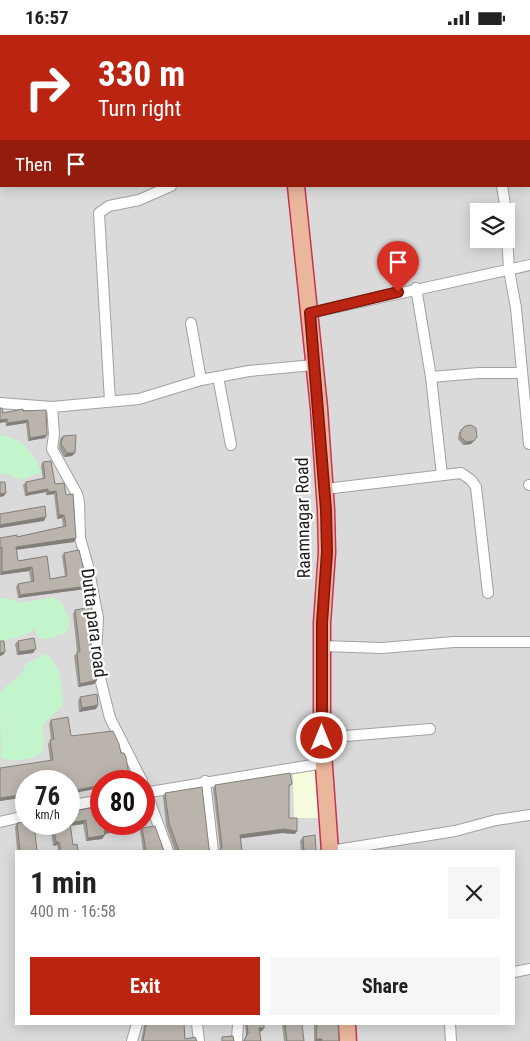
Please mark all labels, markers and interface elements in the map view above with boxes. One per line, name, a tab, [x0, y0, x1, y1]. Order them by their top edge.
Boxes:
text: 16:57	[25, 6, 69, 29]
text: 330 m	[98, 54, 185, 95]
icon: right	[15, 55, 80, 120]
text: Turn right	[98, 96, 181, 121]
icon: arrive	[62, 150, 90, 178]
text: Then	[15, 153, 52, 176]
map controls	[470, 203, 515, 248]
button: layers	[470, 203, 515, 248]
pin	[377, 241, 419, 292]
icon: arrive	[384, 248, 412, 276]
street label: Raamnagar Road	[291, 457, 314, 579]
street label: Dutta para road	[77, 567, 112, 679]
position arrow	[295, 711, 347, 763]
speed limit sign: 80	[90, 770, 155, 835]
text: 76	[35, 782, 60, 811]
text: km/h	[35, 808, 60, 822]
text: 1 min	[30, 865, 97, 900]
button: close	[448, 867, 500, 919]
text: 400 m · 16:58	[30, 902, 116, 921]
button: Exit	[30, 957, 260, 1015]
button: Share	[270, 957, 500, 1015]

